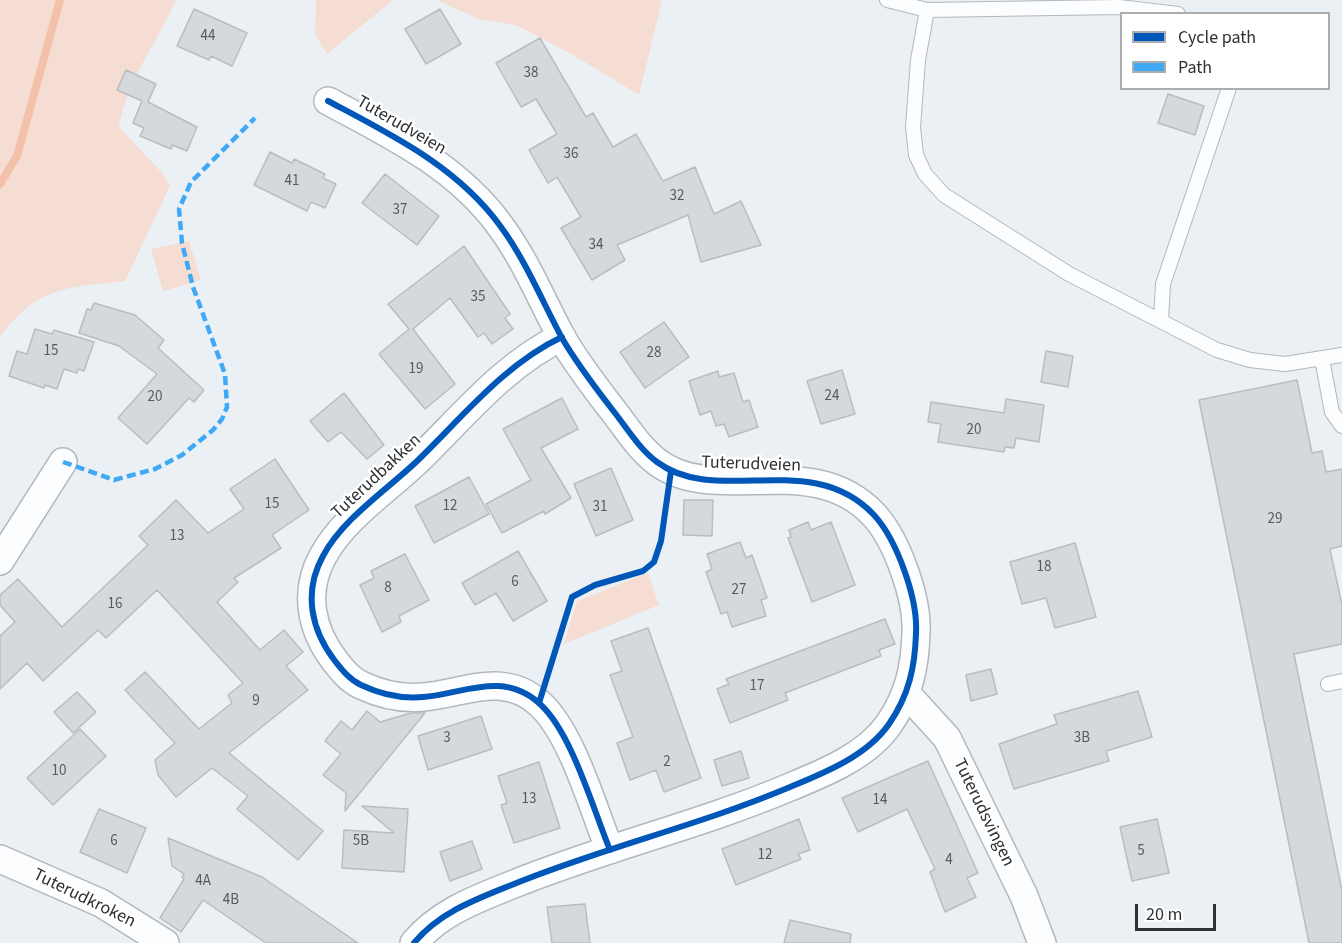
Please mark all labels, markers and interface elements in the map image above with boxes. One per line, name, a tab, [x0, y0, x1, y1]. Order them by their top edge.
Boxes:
legend	[1120, 12, 1330, 90]
text: Cycle path	[1178, 25, 1256, 50]
house number: 44	[201, 28, 215, 46]
text: Path	[1178, 55, 1212, 80]
house number: 38	[524, 65, 538, 83]
street label: Tuterudveien	[352, 92, 450, 160]
house number: 36	[564, 146, 578, 164]
house number: 41	[285, 173, 299, 191]
house number: 32	[670, 188, 684, 206]
house number: 37	[393, 202, 407, 220]
house number: 34	[589, 237, 603, 255]
house number: 35	[471, 289, 485, 307]
house number: 15	[44, 343, 58, 361]
house number: 28	[647, 345, 661, 363]
house number: 19	[409, 361, 423, 379]
house number: 24	[825, 388, 839, 406]
house number: 20	[148, 389, 162, 407]
house number: 20	[967, 422, 981, 440]
street label: Tuterudbakken	[328, 430, 426, 524]
street label: Tuterudveien	[701, 452, 801, 478]
house number: 15	[265, 496, 279, 514]
house number: 12	[443, 498, 457, 516]
house number: 31	[593, 499, 607, 517]
house number: 29	[1268, 511, 1282, 529]
house number: 13	[170, 528, 184, 546]
house number: 18	[1037, 559, 1051, 577]
house number: 6	[511, 574, 519, 592]
house number: 8	[384, 580, 392, 598]
house number: 27	[732, 582, 746, 600]
house number: 16	[108, 596, 122, 614]
house number: 17	[750, 678, 764, 696]
house number: 9	[252, 693, 260, 711]
house number: 3	[443, 730, 451, 748]
house number: 3B	[1074, 730, 1090, 748]
house number: 2	[663, 754, 671, 772]
street label: Tuterudsvingen	[948, 756, 1018, 870]
house number: 10	[52, 763, 66, 781]
house number: 13	[522, 791, 536, 809]
house number: 14	[873, 792, 887, 810]
house number: 6	[110, 833, 118, 851]
house number: 5B	[353, 833, 369, 851]
house number: 5	[1137, 843, 1145, 861]
house number: 12	[758, 847, 772, 865]
house number: 4	[945, 852, 953, 870]
street label: Tuterudkroken	[29, 865, 139, 933]
house number: 4A	[195, 873, 211, 891]
house number: 4B	[223, 892, 239, 910]
scale bar	[1138, 892, 1219, 930]
text: 20 m	[1146, 902, 1182, 927]

